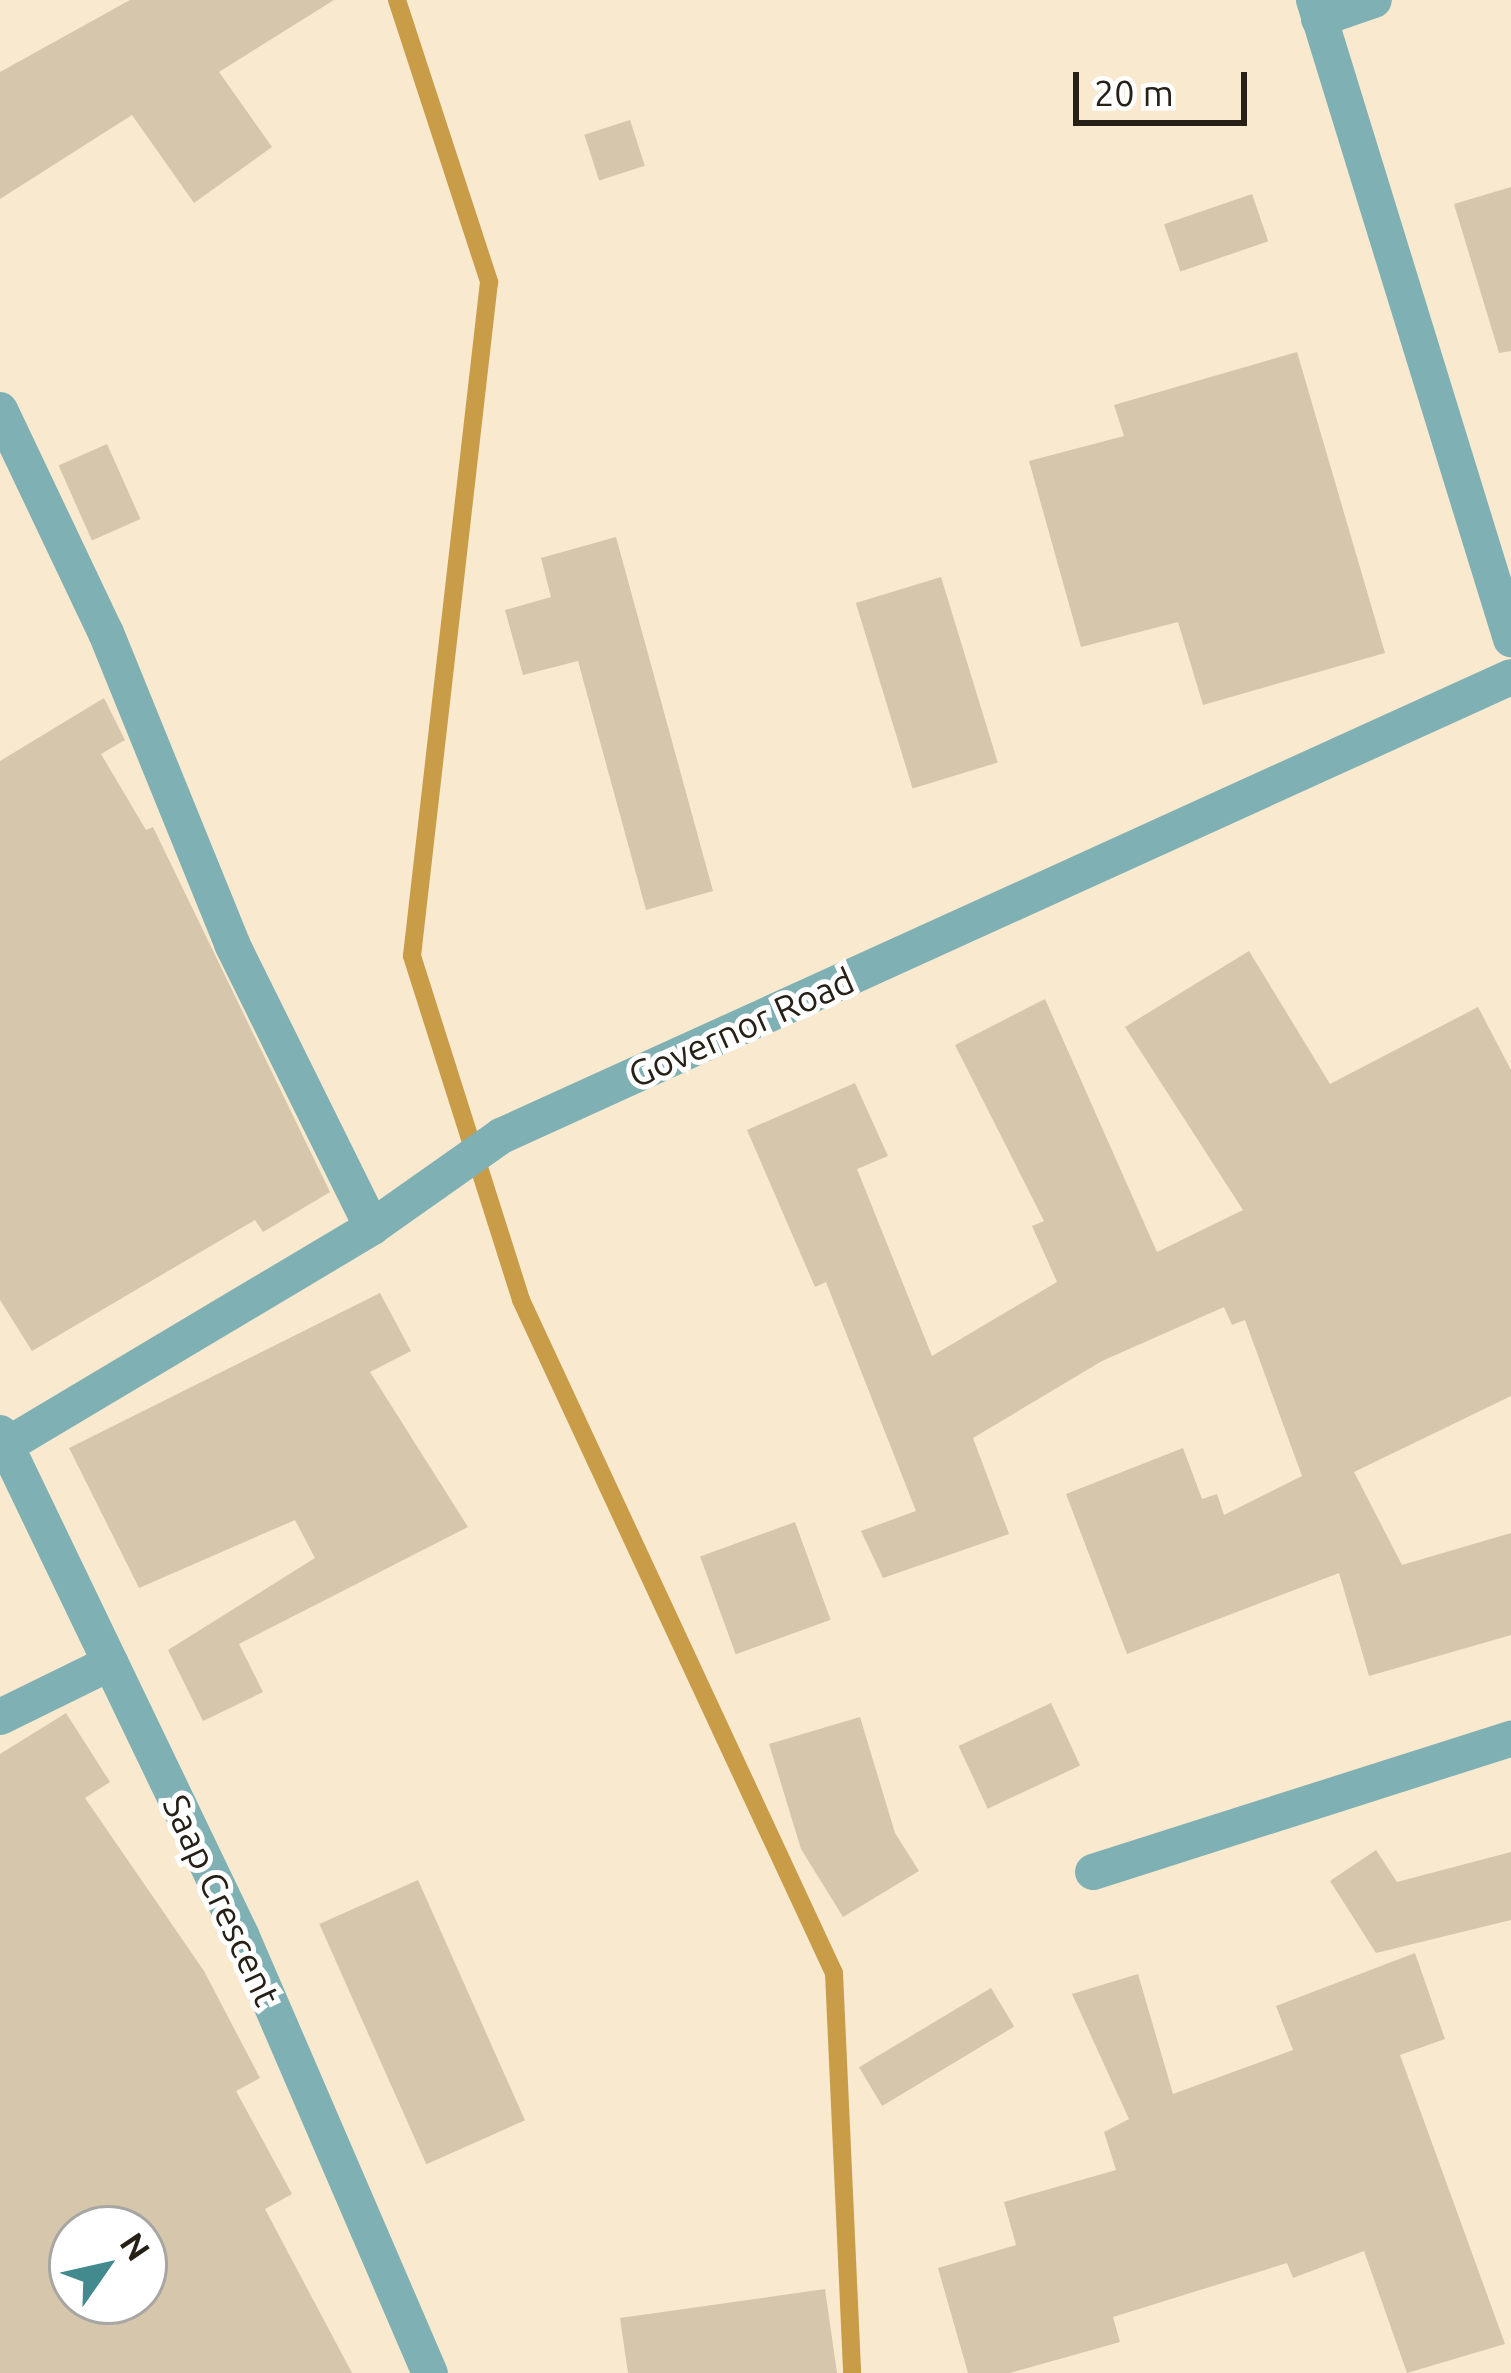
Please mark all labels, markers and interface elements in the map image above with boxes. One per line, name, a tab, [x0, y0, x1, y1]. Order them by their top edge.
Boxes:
scale bar	[1079, 48, 1253, 122]
text: 20 m	[1094, 72, 1174, 113]
street label: Governor Road	[622, 958, 860, 1096]
street label: Saap Crescent	[154, 1788, 290, 2012]
north arrow	[48, 2205, 168, 2325]
text: N	[114, 2226, 158, 2267]

